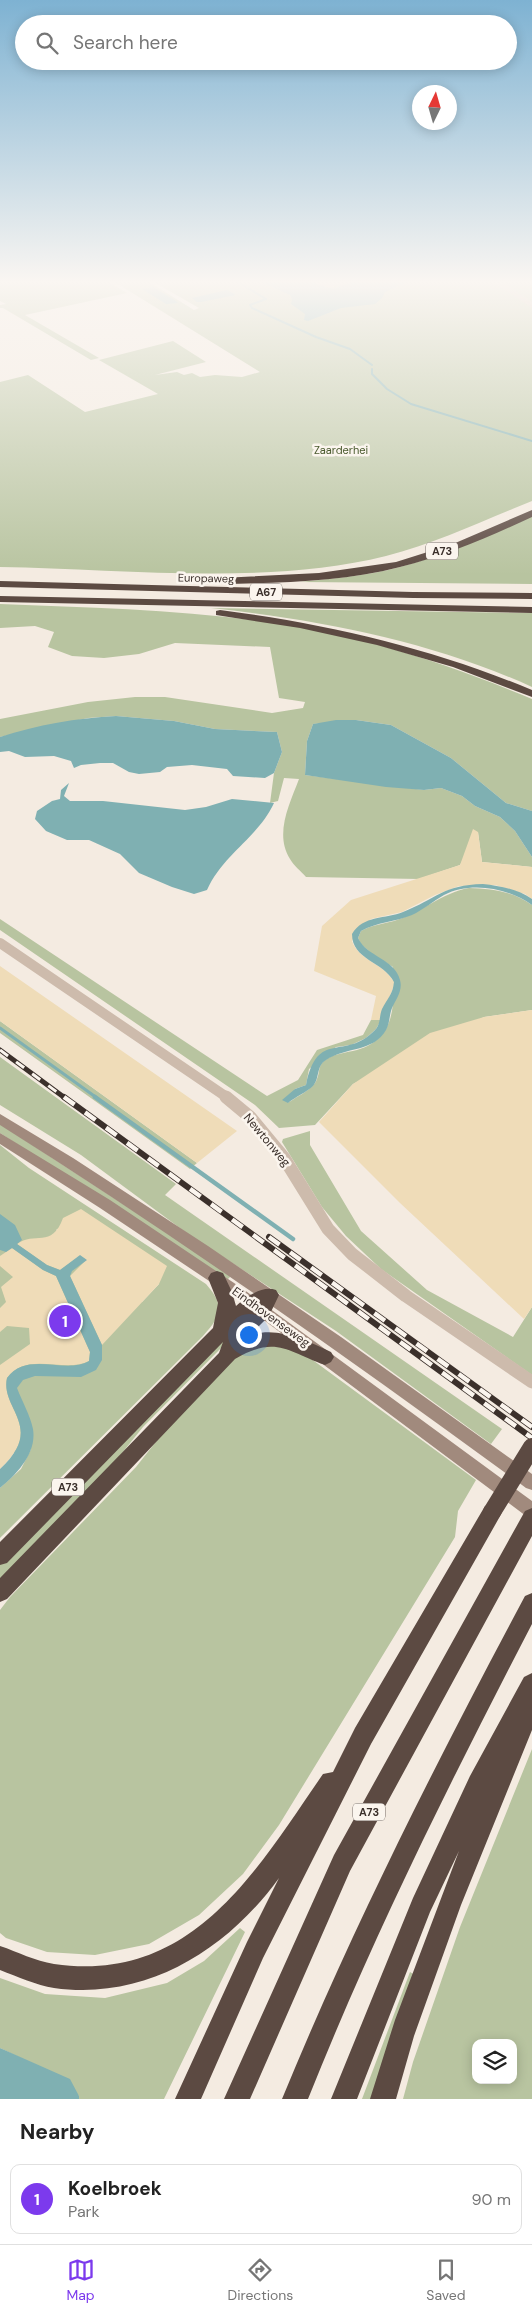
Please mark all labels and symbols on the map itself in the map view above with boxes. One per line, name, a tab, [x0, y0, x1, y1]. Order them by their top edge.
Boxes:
north arrow	[412, 85, 457, 130]
park label: Zaarderhei	[314, 443, 368, 457]
road number: A73	[426, 542, 458, 560]
street label: Europaweg	[178, 571, 234, 585]
road number: A67	[250, 584, 282, 600]
street label: Newtonweg	[240, 1110, 294, 1170]
street label: Eindhovenseweg	[229, 1283, 313, 1351]
pin: 1	[49, 1302, 81, 1340]
your location	[236, 1322, 262, 1348]
road number: A73	[52, 1478, 84, 1495]
road number: A73	[353, 1804, 385, 1820]

